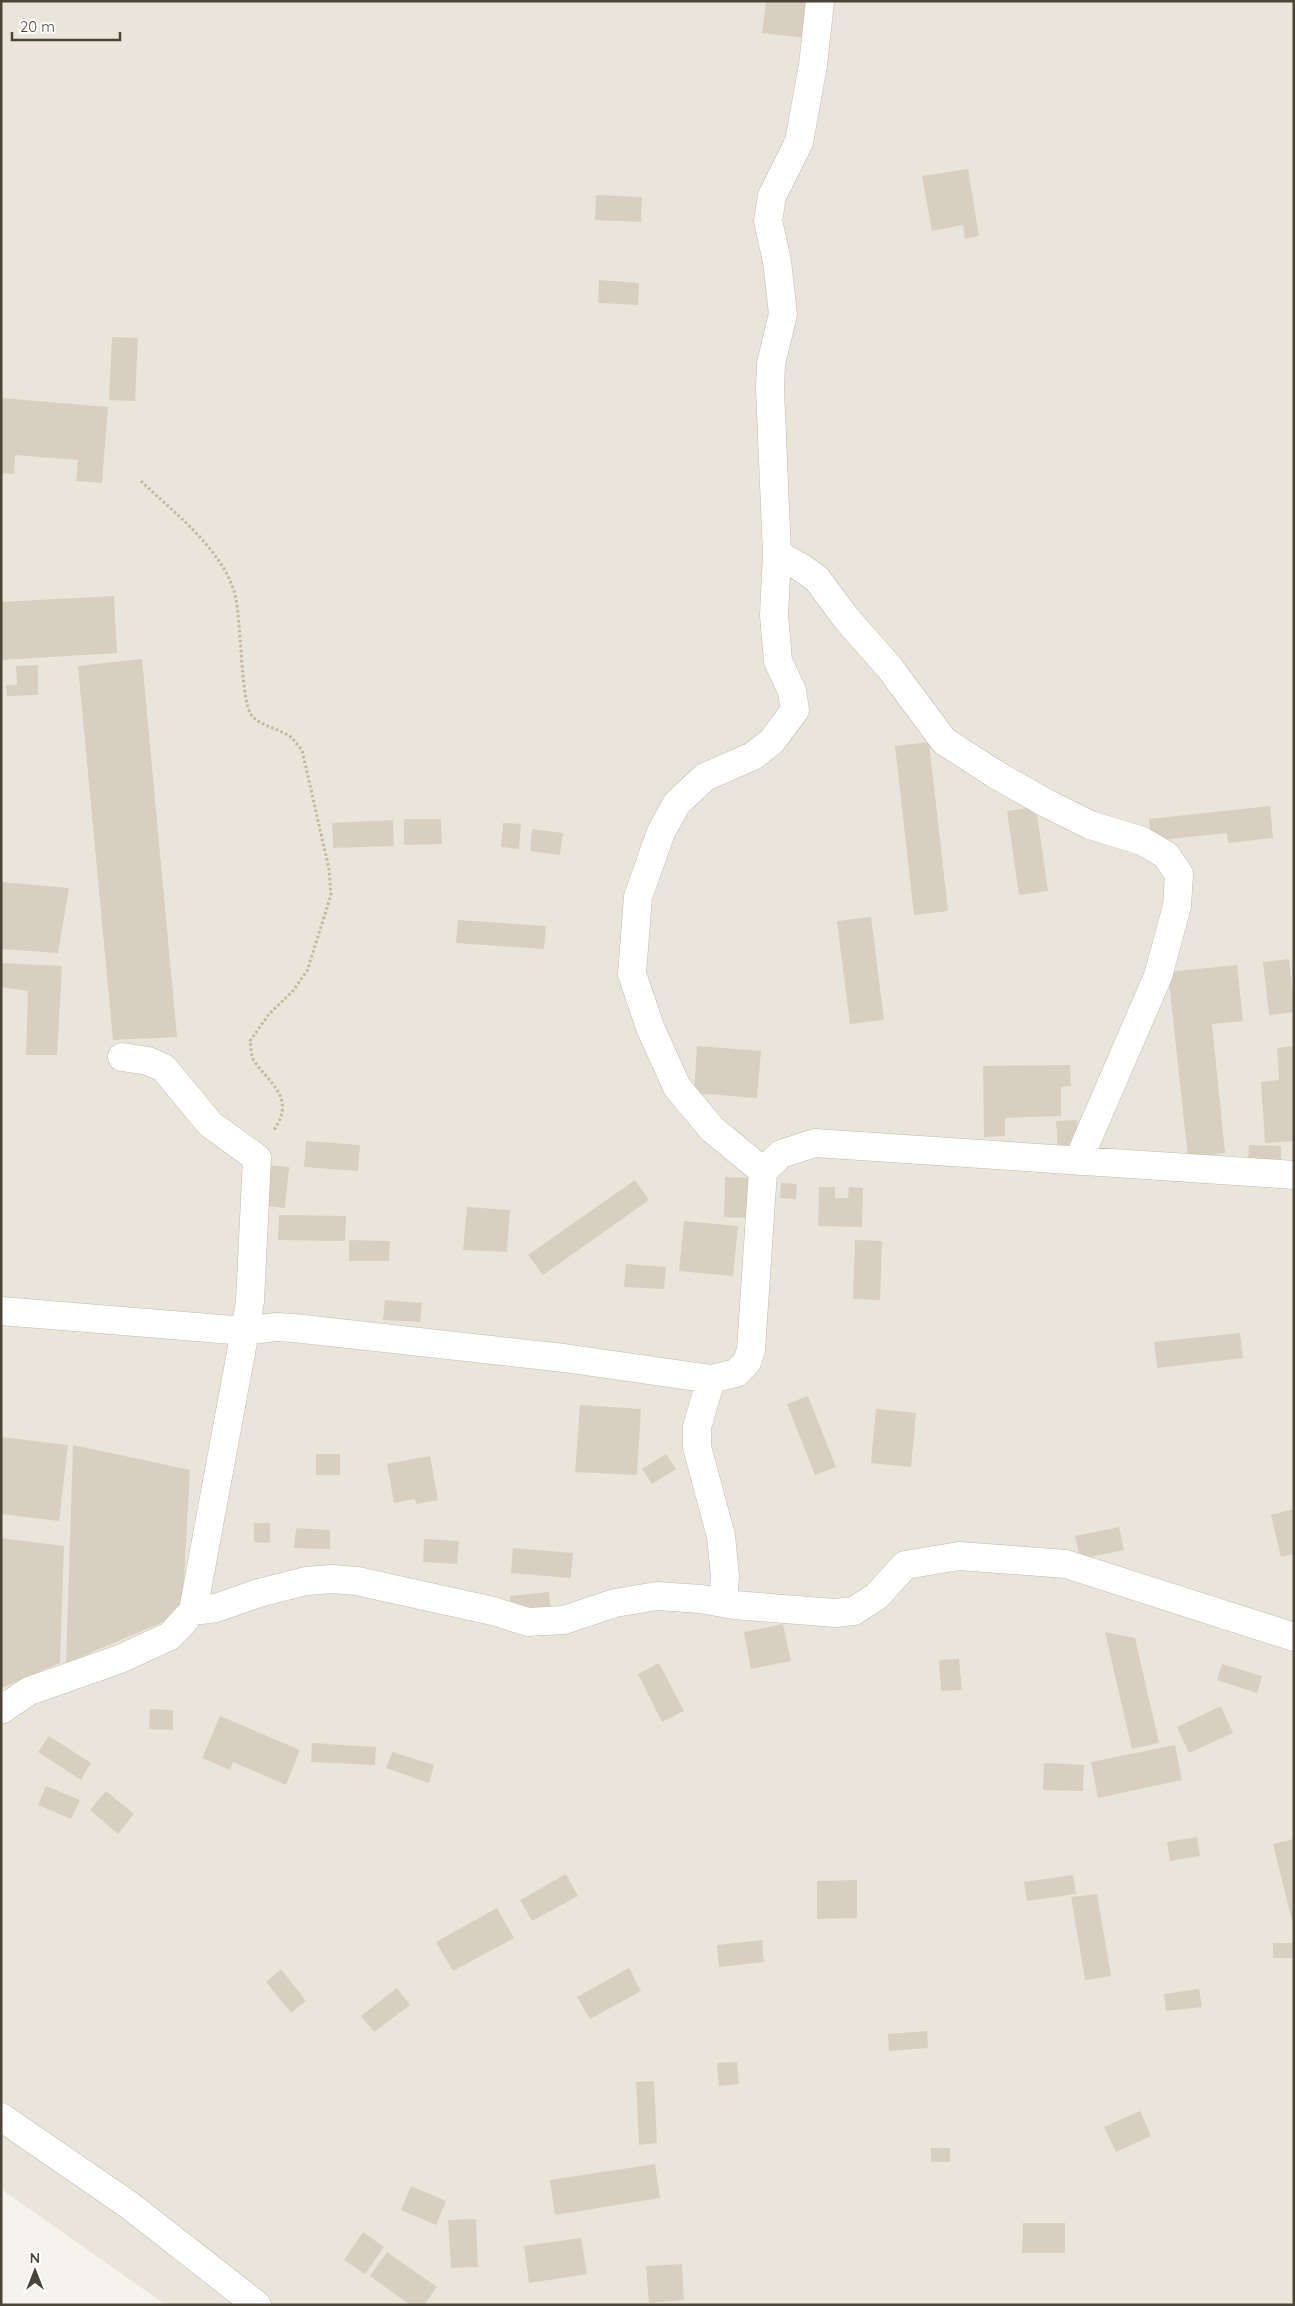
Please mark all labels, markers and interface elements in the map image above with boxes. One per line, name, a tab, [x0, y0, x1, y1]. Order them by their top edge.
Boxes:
scale bar	[12, 10, 120, 42]
text: 20 m	[20, 17, 55, 36]
north arrow	[10, 2246, 60, 2296]
text: N	[30, 2249, 40, 2267]

